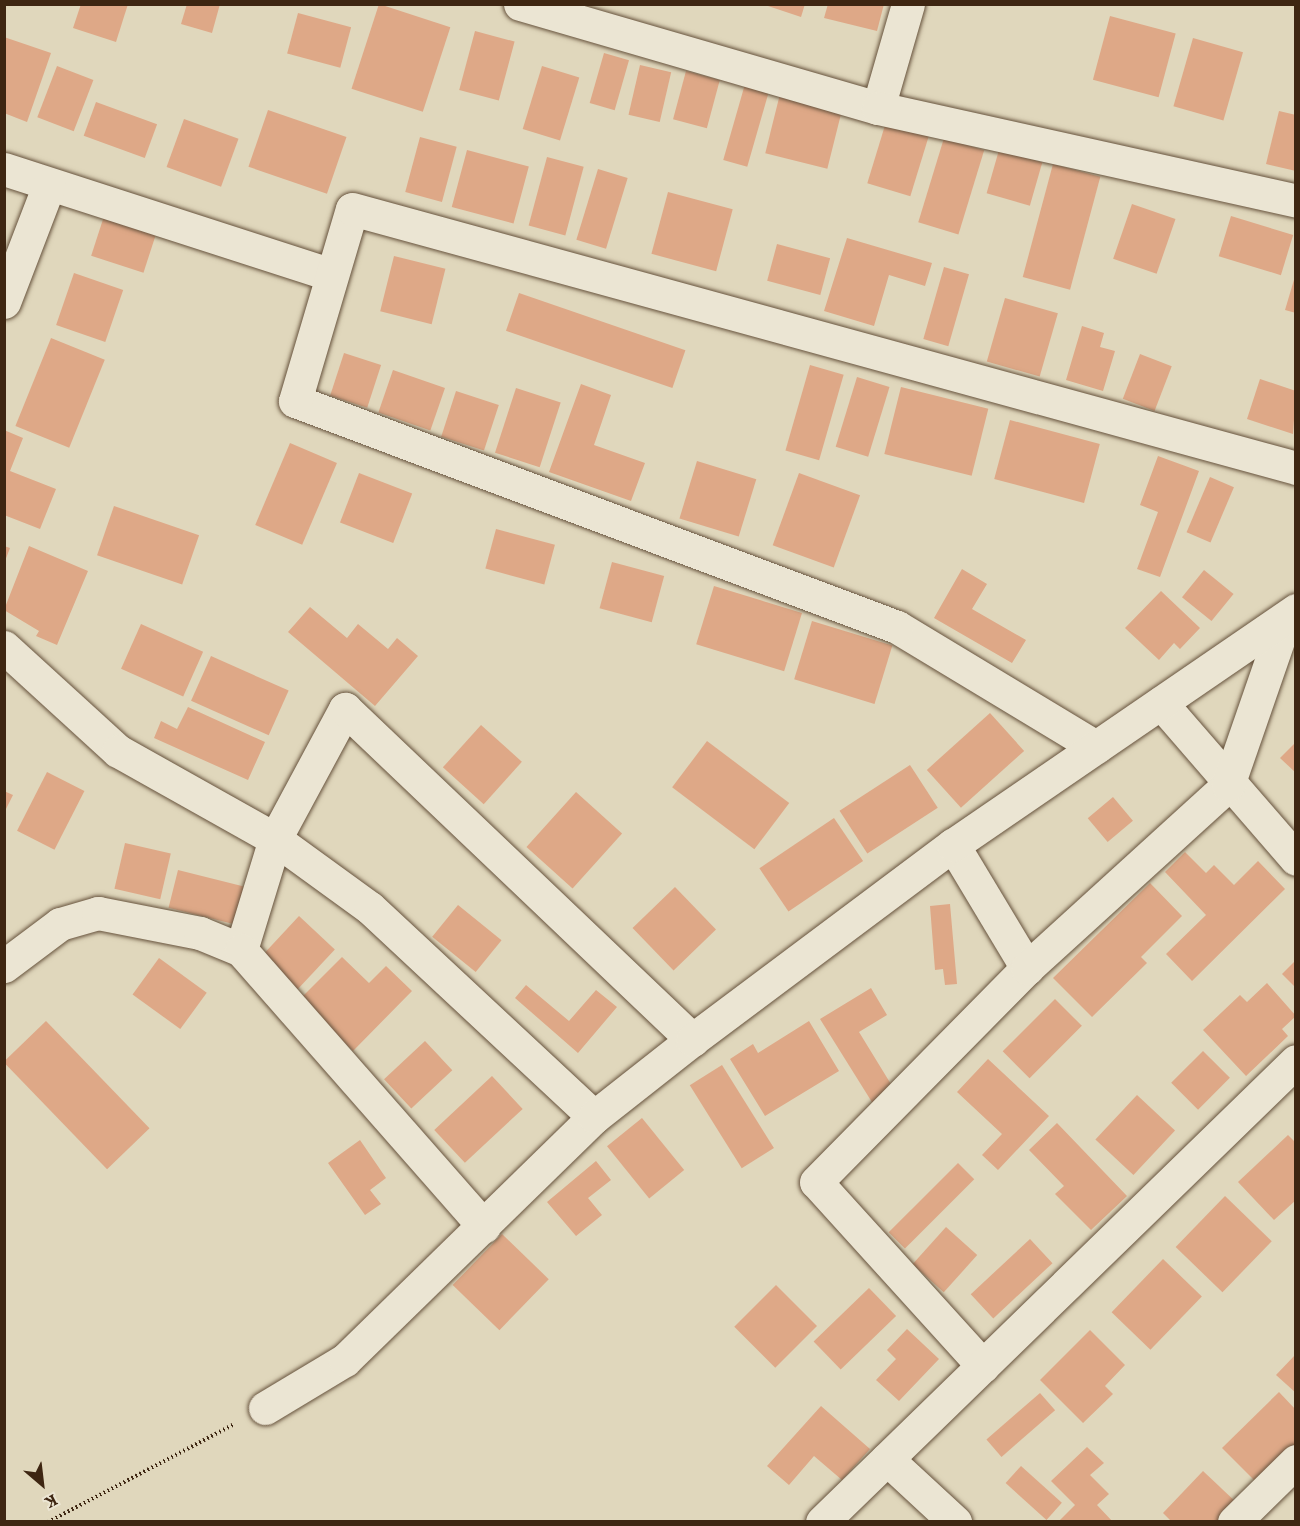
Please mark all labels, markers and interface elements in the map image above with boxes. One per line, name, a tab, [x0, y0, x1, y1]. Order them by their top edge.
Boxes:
north arrow	[12, 1454, 72, 1514]
text: K	[40, 1487, 61, 1512]

